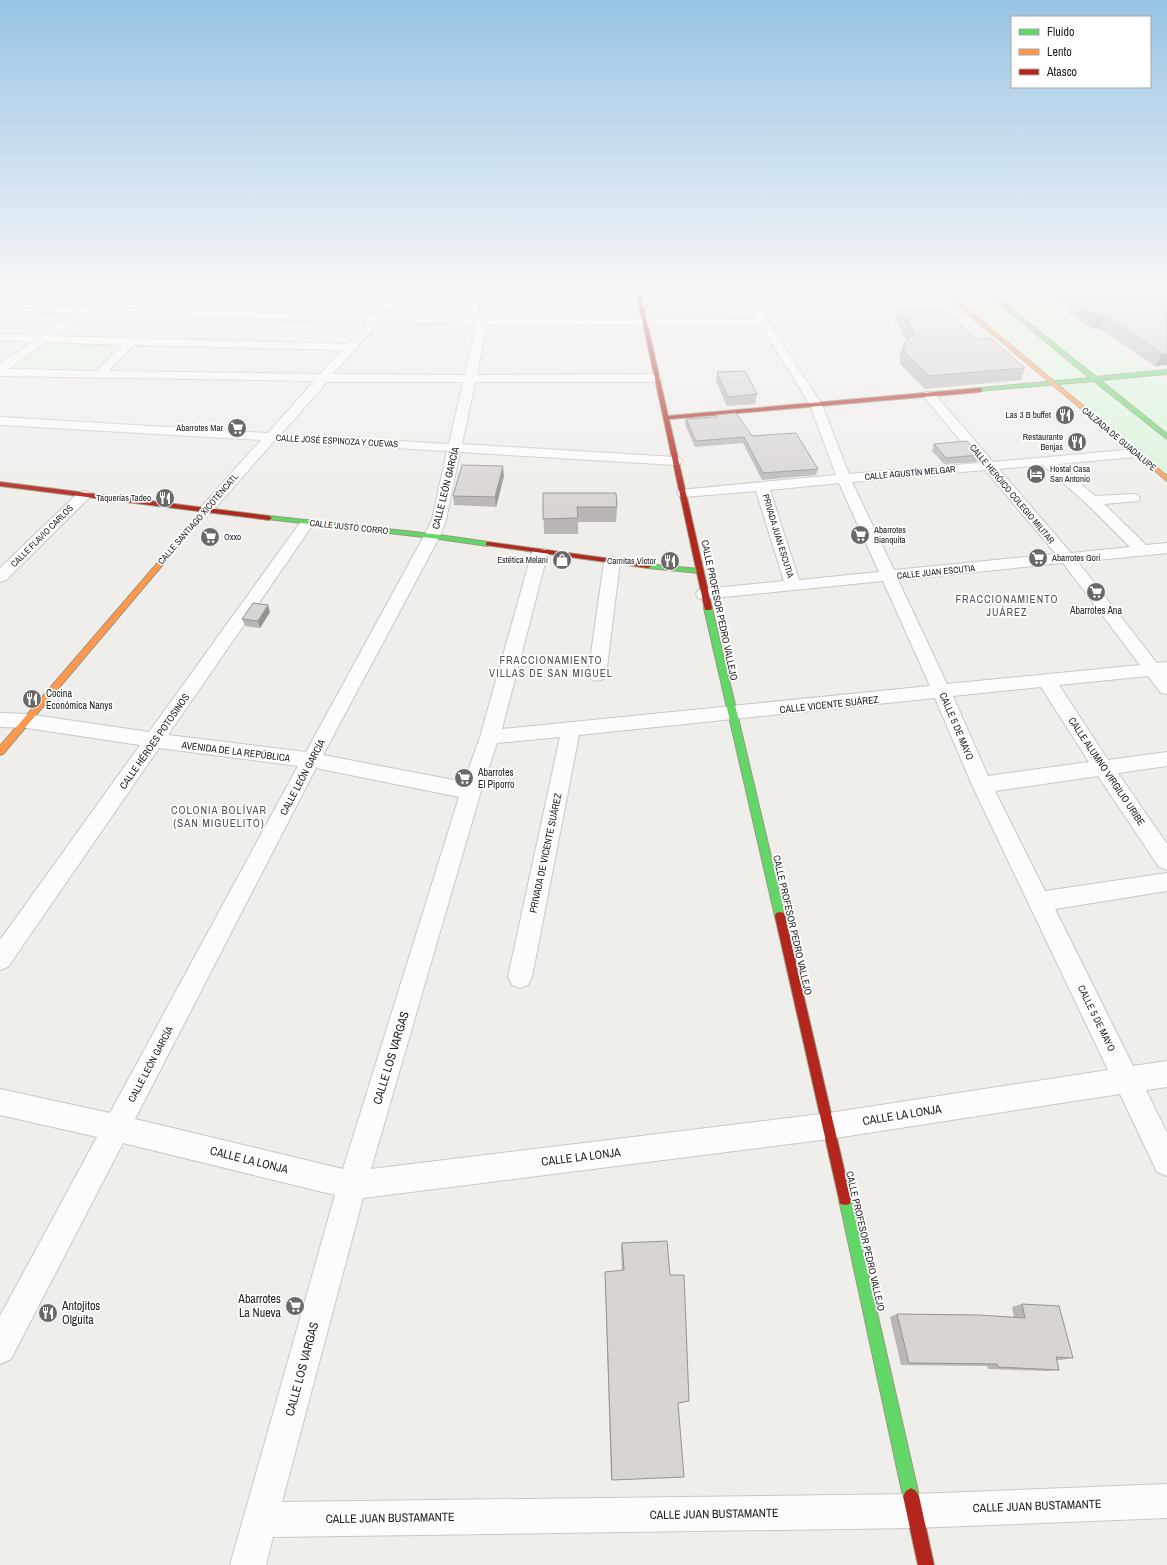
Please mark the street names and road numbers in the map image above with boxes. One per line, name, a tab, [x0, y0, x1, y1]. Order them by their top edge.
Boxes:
street label: CALZADA DE GUADALUPE	[1079, 404, 1159, 474]
street label: CALLE JOSÉ ESPINOZA Y CUEVAS	[276, 432, 398, 450]
street label: CALLE HERÓICO COLEGIO MILITAR	[967, 442, 1058, 547]
street label: CALLE LEÓN GARCÍA	[429, 445, 462, 531]
street label: CALLE AGUSTÍN MELGAR	[864, 463, 957, 483]
street label: CALLE SANTIAGO XICOTÉNCATL	[155, 471, 241, 567]
street label: PRIVADA JUAN ESCUTIA	[760, 493, 796, 579]
street label: CALLE FLAVIO CARLOS	[8, 502, 76, 570]
street label: CALLE JUSTO CORRO	[309, 517, 389, 537]
street label: CALLE PROFESOR PEDRO VALLEJO	[698, 539, 741, 682]
street label: CALLE JUAN ESCUTIA	[896, 562, 976, 582]
street label: CALLE 5 DE MAYO	[936, 690, 977, 762]
street label: CALLE HÉROES POTOSINOS	[116, 691, 193, 792]
street label: CALLE VICENTE SUÁREZ	[779, 693, 879, 716]
street label: CALLE ALUMNO VIRGILIO URIBE	[1065, 715, 1148, 828]
street label: CALLE LEÓN GARCÍA	[277, 736, 328, 818]
street label: AVENIDA DE LA REPÚBLICA	[180, 738, 291, 765]
street label: PRIVADA DE VICENTE SUÁREZ	[526, 792, 565, 914]
street label: CALLE PROFESOR PEDRO VALLEJO	[770, 854, 815, 996]
street label: CALLE 5 DE MAYO	[1075, 983, 1118, 1054]
street label: CALLE LOS VARGAS	[369, 1009, 413, 1107]
street label: CALLE LEÓN GARCÍA	[125, 1023, 176, 1105]
street label: CALLE LA LONJA	[861, 1101, 943, 1129]
street label: CALLE LA LONJA	[208, 1143, 290, 1178]
street label: CALLE LA LONJA	[540, 1144, 622, 1170]
street label: CALLE PROFESOR PEDRO VALLEJO	[843, 1170, 888, 1312]
street label: CALLE LOS VARGAS	[282, 1320, 322, 1418]
street label: CALLE JUAN BUSTAMANTE	[972, 1496, 1102, 1516]
street label: CALLE JUAN BUSTAMANTE	[649, 1505, 779, 1523]
street label: CALLE JUAN BUSTAMANTE	[325, 1509, 455, 1527]

